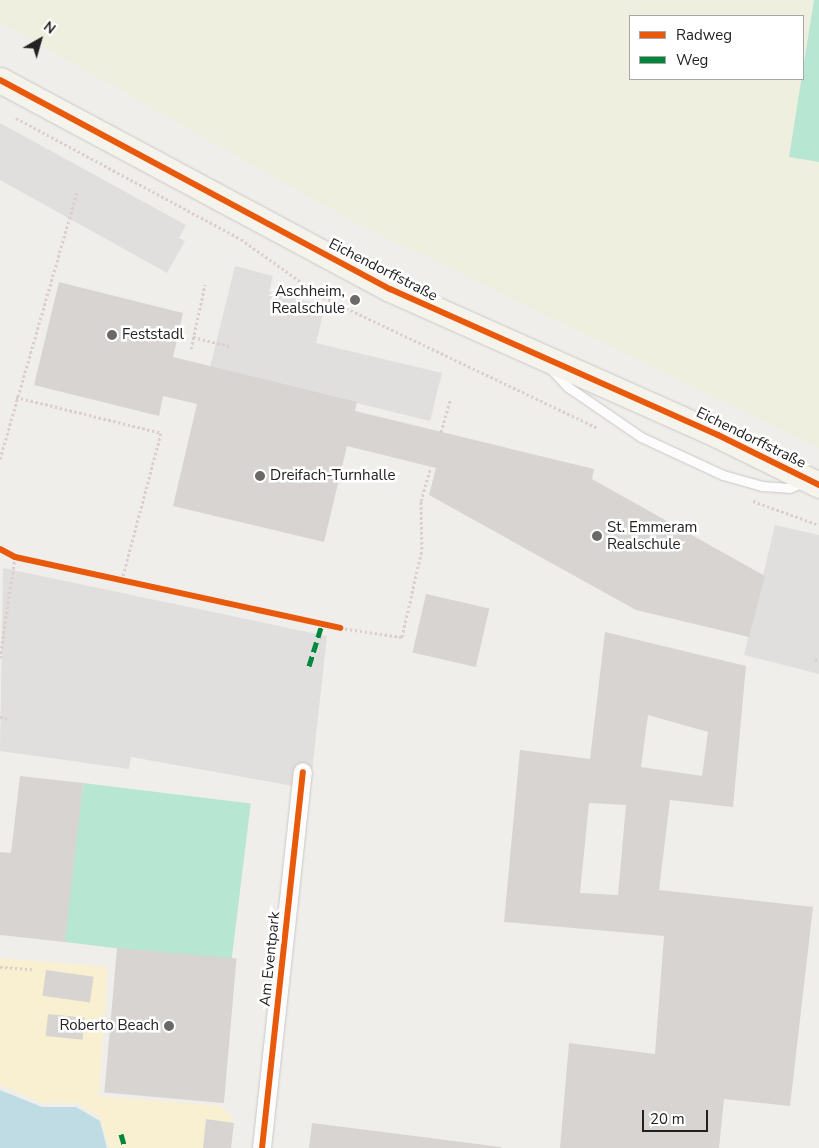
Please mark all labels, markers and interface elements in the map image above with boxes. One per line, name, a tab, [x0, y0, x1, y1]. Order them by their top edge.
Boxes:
north arrow	[15, 15, 65, 65]
legend	[629, 15, 804, 80]
text: N	[40, 17, 60, 38]
text: Radweg	[676, 25, 732, 45]
text: Weg	[676, 50, 708, 70]
street label: Eichendorffstraße	[326, 235, 440, 305]
place label: Aschheim, Realschule	[271, 282, 345, 317]
marker: Aschheim, Realschule	[349, 294, 361, 306]
place label: Feststadl	[122, 326, 184, 344]
marker: Feststadl	[106, 329, 118, 341]
street label: Eichendorffstraße	[693, 404, 809, 472]
place label: Dreifach-Turnhalle	[270, 467, 395, 485]
marker: Dreifach-Turnhalle	[254, 470, 266, 482]
place label: St. Emmeram Realschule	[607, 518, 697, 553]
marker: St. Emmeram Realschule	[591, 530, 603, 542]
street label: Am Eventpark	[256, 911, 284, 1007]
place label: Roberto Beach	[59, 1017, 159, 1035]
marker: Roberto Beach	[163, 1020, 175, 1032]
scale bar	[644, 1100, 710, 1132]
text: 20 m	[650, 1109, 685, 1129]

